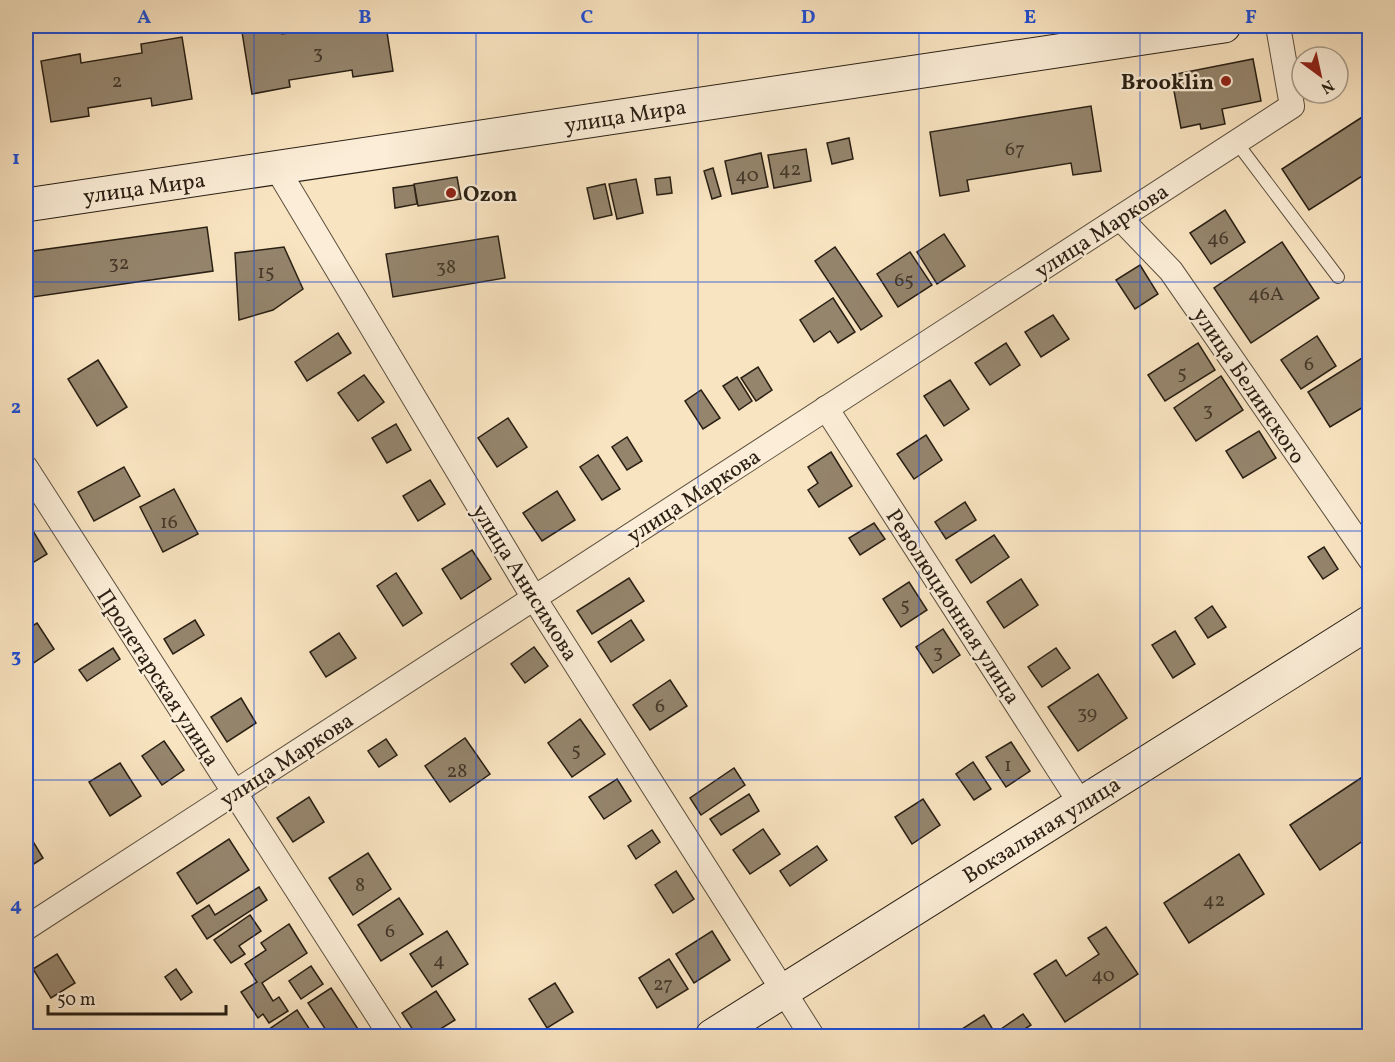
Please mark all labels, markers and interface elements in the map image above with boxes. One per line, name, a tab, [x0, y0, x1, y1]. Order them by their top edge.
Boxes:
text: A	[137, 4, 151, 32]
text: B	[358, 4, 372, 32]
text: C	[581, 4, 594, 32]
text: D	[801, 4, 815, 32]
text: E	[1024, 4, 1036, 32]
text: F	[1245, 4, 1257, 32]
house number: 3	[313, 40, 323, 68]
north arrow	[1290, 45, 1350, 105]
house number: 2	[112, 68, 122, 96]
place label: Brooklin	[1121, 68, 1214, 99]
marker: Brooklin	[1219, 74, 1233, 88]
text: N	[1316, 74, 1338, 98]
street label: улица Мира	[562, 93, 689, 142]
house number: 67	[1005, 136, 1025, 164]
text: 1	[12, 145, 20, 173]
house number: 42	[779, 156, 801, 184]
house number: 40	[735, 162, 759, 190]
street label: улица Мира	[81, 166, 207, 213]
street label: улица Маркова	[1029, 177, 1176, 287]
place label: Ozon	[463, 180, 518, 211]
marker: Ozon	[444, 186, 458, 200]
house number: 46	[1207, 225, 1229, 253]
house number: 32	[109, 250, 130, 278]
house number: 38	[436, 254, 456, 282]
house number: 15	[257, 259, 275, 287]
house number: 65	[894, 267, 914, 295]
house number: 46А	[1248, 281, 1284, 309]
street label: улица Белинского	[1184, 302, 1312, 471]
house number: 6	[1304, 351, 1314, 379]
house number: 5	[1177, 360, 1187, 388]
text: 2	[11, 394, 21, 422]
house number: 3	[1203, 397, 1213, 425]
street label: улица Маркова	[621, 442, 768, 552]
street label: улица Анисимова	[463, 499, 585, 668]
street label: Революционная улица	[877, 504, 1027, 711]
house number: 16	[160, 509, 178, 537]
street label: Пролетарская улица	[88, 584, 226, 773]
house number: 5	[900, 592, 910, 620]
house number: 3	[933, 639, 943, 667]
text: 3	[11, 643, 21, 671]
house number: 6	[655, 693, 665, 721]
house number: 39	[1077, 700, 1097, 728]
street label: улица Маркова	[214, 706, 361, 816]
house number: 5	[571, 737, 581, 765]
house number: 1	[1004, 752, 1012, 780]
house number: 28	[447, 758, 467, 786]
street label: Вокзальная улица	[957, 770, 1127, 892]
house number: 8	[355, 872, 365, 900]
house number: 42	[1203, 887, 1225, 915]
text: 4	[10, 892, 22, 920]
house number: 6	[385, 918, 395, 946]
house number: 4	[433, 947, 445, 975]
house number: 40	[1091, 962, 1115, 990]
house number: 27	[653, 971, 673, 999]
scale bar	[48, 978, 226, 1016]
text: 50 m	[57, 988, 96, 1013]

